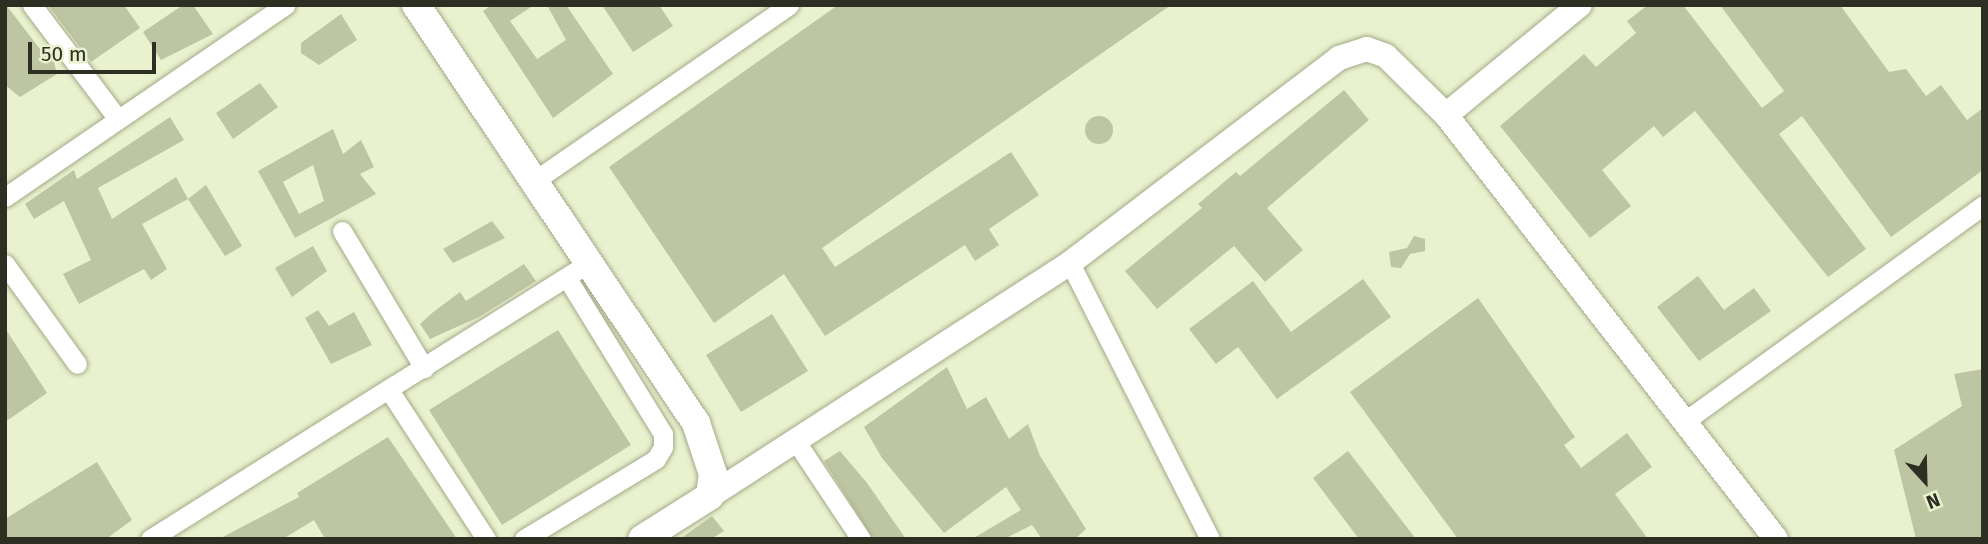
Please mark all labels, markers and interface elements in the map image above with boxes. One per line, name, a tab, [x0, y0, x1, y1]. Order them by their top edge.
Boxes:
scale bar	[32, 28, 159, 72]
text: 50 m	[41, 41, 87, 67]
north arrow	[1890, 446, 1960, 516]
text: N	[1923, 488, 1943, 514]

